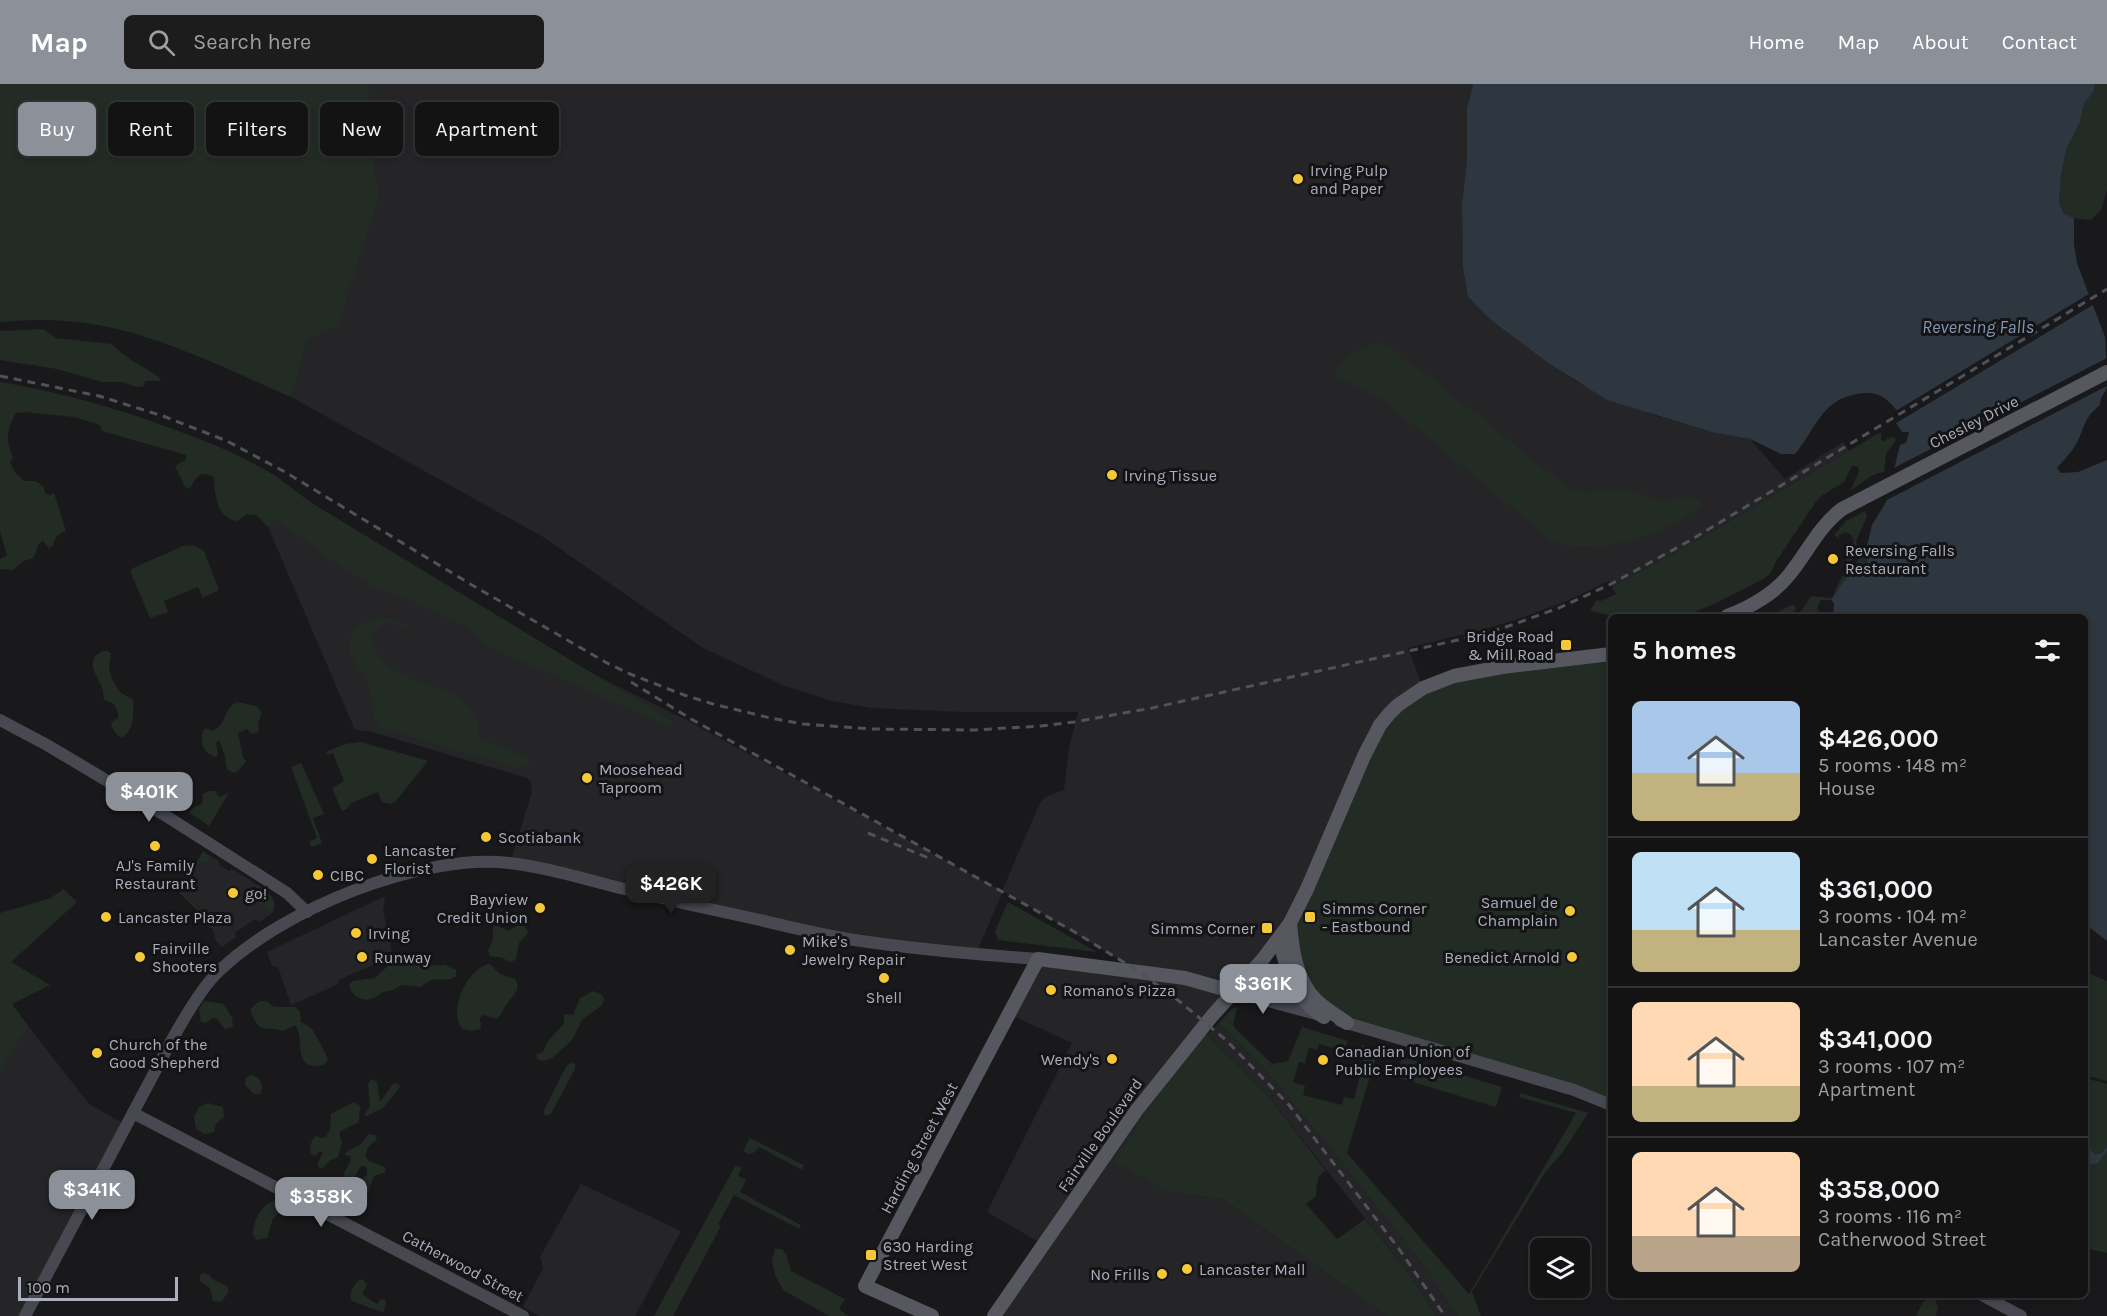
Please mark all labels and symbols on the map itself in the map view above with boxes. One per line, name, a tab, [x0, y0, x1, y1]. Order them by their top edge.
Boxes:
place label: Irving Pulp and Paper	[1310, 161, 1388, 198]
marker: Irving Pulp and Paper	[1291, 172, 1305, 186]
water label: Reversing Falls	[1922, 316, 2034, 338]
street label: Chesley Drive	[1926, 391, 2022, 453]
place label: Irving Tissue	[1124, 466, 1217, 485]
marker: Irving Tissue	[1105, 468, 1119, 482]
place label: Reversing Falls Restaurant	[1845, 541, 1955, 578]
marker: Reversing Falls Restaurant	[1826, 552, 1840, 566]
place label: Bridge Road & Mill Road	[1466, 627, 1554, 664]
marker: Bridge Road & Mill Road	[1559, 638, 1573, 652]
place label: Moosehead Taproom	[599, 760, 683, 797]
marker: Moosehead Taproom	[580, 771, 594, 785]
pin: $401K	[107, 772, 191, 823]
place label: Scotiabank	[498, 828, 581, 847]
marker: Scotiabank	[479, 830, 493, 844]
marker: AJ's Family Restaurant	[148, 839, 162, 853]
place label: Lancaster Florist	[384, 841, 456, 878]
marker: Lancaster Florist	[365, 852, 379, 866]
place label: AJ's Family Restaurant	[114, 856, 196, 893]
pin: $426K	[629, 864, 713, 915]
place label: CIBC	[330, 866, 364, 885]
marker: CIBC	[311, 868, 325, 882]
place label: go!	[245, 884, 267, 903]
marker: go!	[226, 886, 240, 900]
place label: Bayview Credit Union	[437, 890, 528, 927]
place label: Samuel de Champlain	[1478, 893, 1558, 930]
place label: Simms Corner - Eastbound	[1322, 899, 1427, 936]
marker: Bayview Credit Union	[533, 901, 547, 915]
marker: Samuel de Champlain	[1563, 904, 1577, 918]
place label: Lancaster Plaza	[118, 908, 232, 927]
marker: Lancaster Plaza	[99, 910, 113, 924]
marker: Simms Corner - Eastbound	[1303, 910, 1317, 924]
place label: Simms Corner	[1150, 919, 1255, 938]
marker: Simms Corner	[1260, 921, 1274, 935]
place label: Irving	[368, 924, 410, 943]
marker: Irving	[349, 926, 363, 940]
place label: Mike's Jewelry Repair	[802, 932, 905, 969]
place label: Fairville Shooters	[152, 939, 217, 976]
marker: Mike's Jewelry Repair	[783, 943, 797, 957]
place label: Runway	[374, 948, 432, 967]
place label: Benedict Arnold	[1444, 948, 1560, 967]
marker: Fairville Shooters	[133, 950, 147, 964]
marker: Runway	[355, 950, 369, 964]
marker: Benedict Arnold	[1565, 950, 1579, 964]
pin: $361K	[1221, 964, 1305, 1015]
marker: Shell	[877, 971, 891, 985]
place label: Romano's Pizza	[1063, 981, 1176, 1000]
marker: Romano's Pizza	[1044, 983, 1058, 997]
place label: Shell	[866, 988, 902, 1007]
place label: Church of the Good Shepherd	[109, 1035, 220, 1072]
place label: Canadian Union of Public Employees	[1335, 1042, 1470, 1079]
marker: Church of the Good Shepherd	[90, 1046, 104, 1060]
place label: Wendy's	[1041, 1050, 1100, 1069]
marker: Wendy's	[1105, 1052, 1119, 1066]
marker: Canadian Union of Public Employees	[1316, 1053, 1330, 1067]
street label: Fairville Boulevard	[1054, 1075, 1146, 1195]
street label: Harding Street West	[876, 1079, 962, 1217]
pin: $341K	[50, 1170, 134, 1221]
pin: $358K	[279, 1177, 363, 1228]
street label: Catherwood Street	[399, 1226, 527, 1306]
place label: 630 Harding Street West	[883, 1237, 973, 1274]
marker: 630 Harding Street West	[864, 1248, 878, 1262]
place label: Lancaster Mall	[1199, 1260, 1306, 1279]
marker: Lancaster Mall	[1180, 1262, 1194, 1276]
place label: No Frills	[1090, 1265, 1150, 1284]
marker: No Frills	[1155, 1267, 1169, 1281]
scale bar	[18, 1274, 178, 1302]

